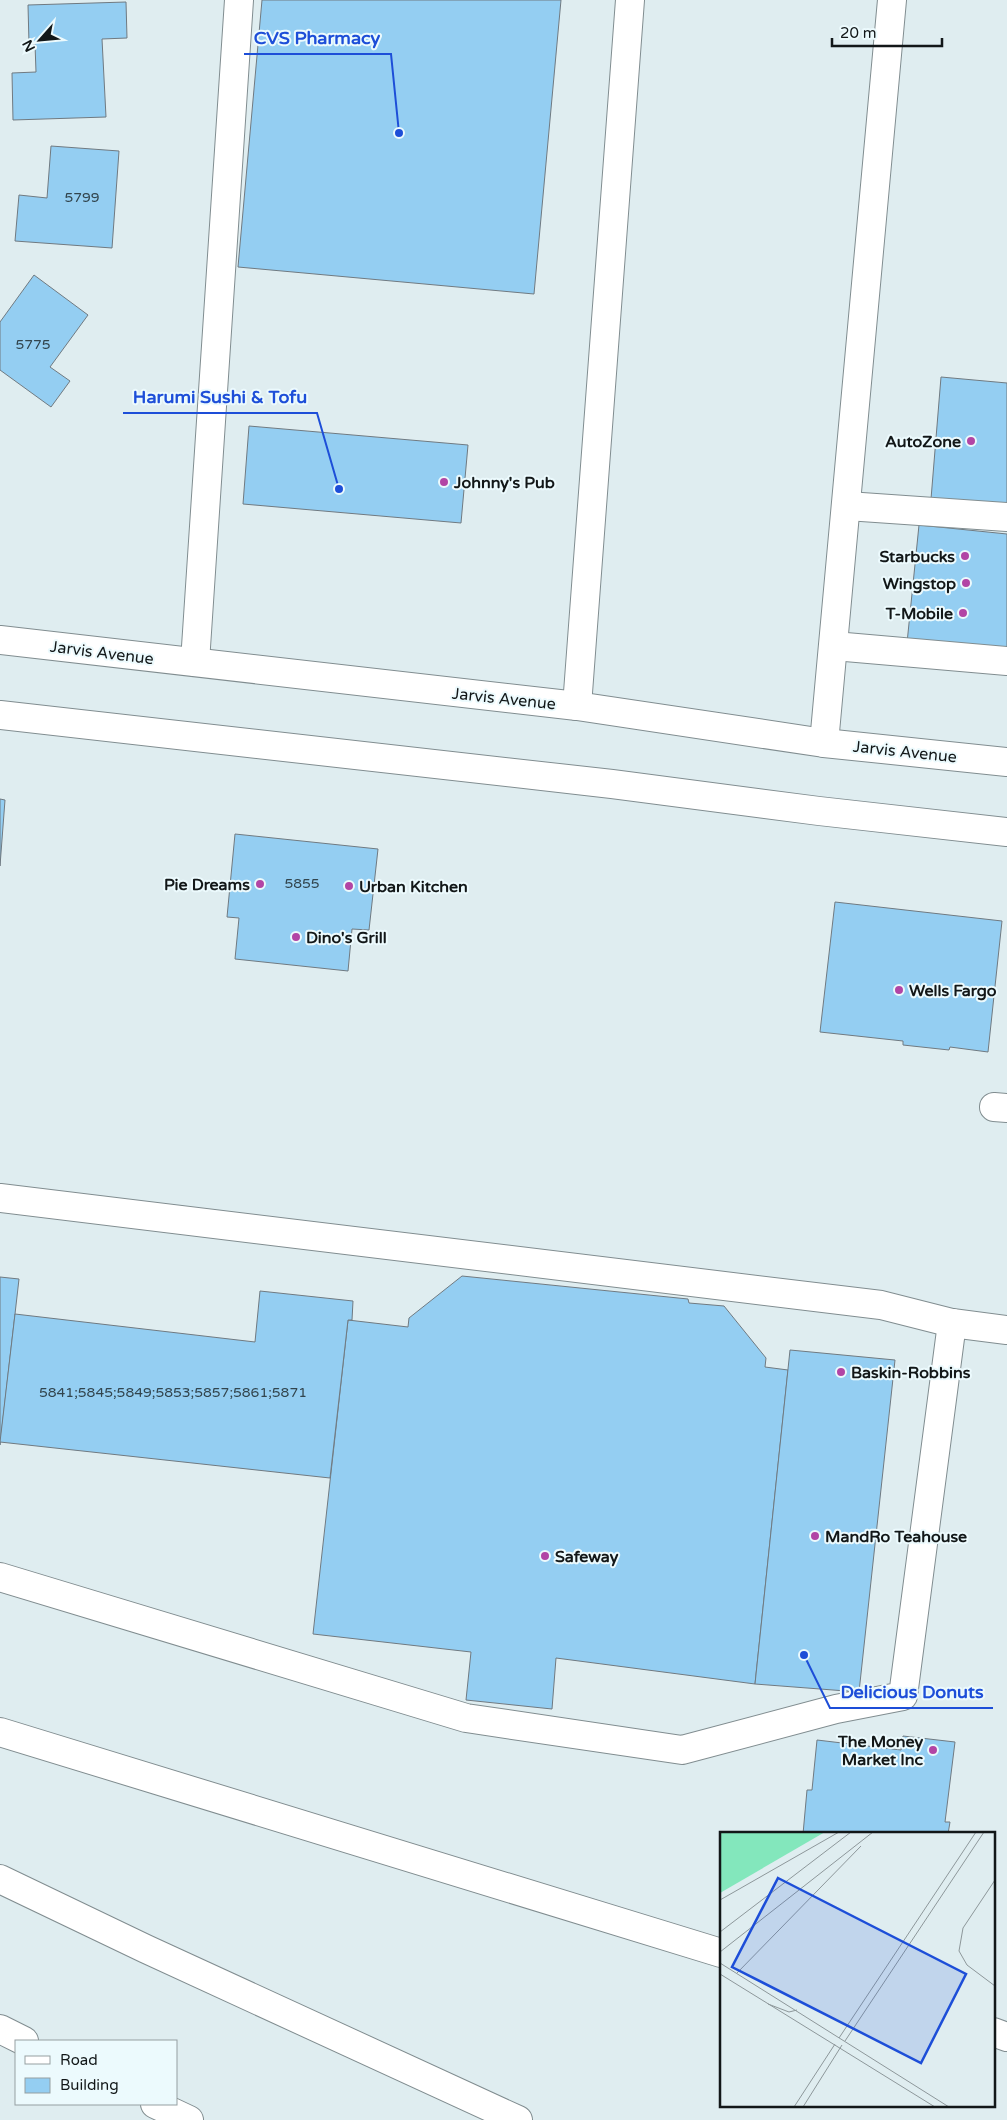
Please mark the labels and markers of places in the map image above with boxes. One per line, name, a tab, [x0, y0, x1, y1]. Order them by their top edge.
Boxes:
callout: CVS Pharmacy	[244, 21, 391, 54]
callout: Harumi Sushi & Tofu	[123, 380, 317, 413]
place label: AutoZone	[885, 432, 961, 452]
marker: AutoZone	[965, 435, 977, 447]
place label: Johnny's Pub	[453, 473, 555, 493]
marker: Johnny's Pub	[438, 476, 450, 488]
place label: Starbucks	[880, 547, 955, 567]
marker: Starbucks	[959, 550, 971, 562]
place label: Wingstop	[883, 574, 956, 594]
marker: Wingstop	[960, 577, 972, 589]
place label: T-Mobile	[885, 604, 953, 624]
marker: T-Mobile	[957, 607, 969, 619]
place label: Pie Dreams	[164, 875, 250, 895]
place label: Urban Kitchen	[359, 877, 468, 897]
marker: Pie Dreams	[254, 878, 266, 890]
marker: Urban Kitchen	[343, 880, 355, 892]
place label: Dino's Grill	[306, 928, 387, 948]
marker: Dino's Grill	[290, 931, 302, 943]
place label: Wells Fargo	[909, 981, 997, 1001]
marker: Wells Fargo	[893, 984, 905, 996]
place label: Baskin-Robbins	[851, 1363, 971, 1383]
marker: Baskin-Robbins	[835, 1366, 847, 1378]
place label: MandRo Teahouse	[825, 1527, 967, 1547]
marker: MandRo Teahouse	[809, 1530, 821, 1542]
place label: Safeway	[555, 1547, 619, 1567]
marker: Safeway	[539, 1550, 551, 1562]
callout: Delicious Donuts	[830, 1675, 993, 1708]
place label: The Money Market Inc	[837, 1732, 923, 1770]
marker: The Money Market Inc	[927, 1744, 939, 1756]

